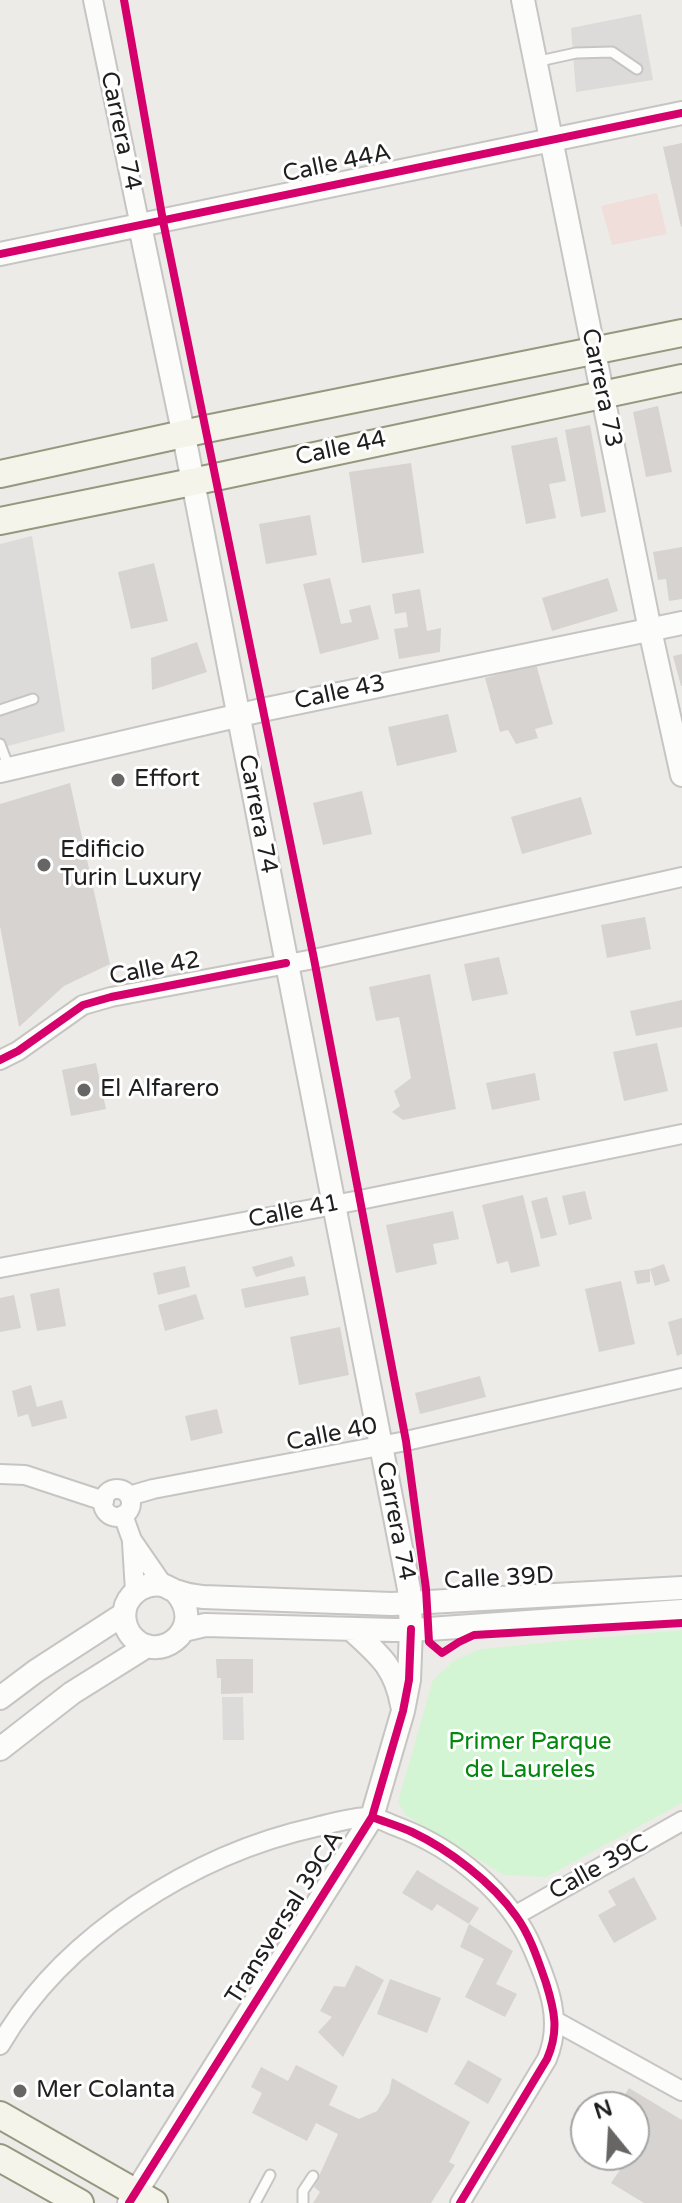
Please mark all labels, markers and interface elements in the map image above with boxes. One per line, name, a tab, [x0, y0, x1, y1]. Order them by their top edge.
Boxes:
street label: Carrera 74	[93, 69, 147, 193]
street label: Calle 44A	[280, 138, 394, 190]
street label: Carrera 73	[574, 326, 628, 450]
street label: Calle 44	[293, 425, 389, 473]
street label: Calle 43	[292, 669, 388, 717]
street label: Carrera 74	[231, 752, 283, 876]
place label: Effort	[134, 766, 200, 794]
marker: Effort	[109, 771, 127, 789]
place label: Edificio Turin Luxury	[60, 837, 202, 893]
marker: Edificio Turin Luxury	[35, 856, 53, 874]
street label: Calle 42	[107, 946, 203, 992]
place label: El Alfarero	[100, 1076, 219, 1104]
marker: El Alfarero	[75, 1081, 93, 1099]
street label: Calle 41	[246, 1189, 342, 1235]
street label: Calle 40	[284, 1412, 380, 1458]
street label: Carrera 74	[369, 1459, 421, 1583]
street label: Calle 39D	[443, 1562, 555, 1596]
park label: Primer Parque de Laureles	[448, 1729, 612, 1785]
street label: Transversal 39CA	[220, 1826, 350, 2010]
street label: Calle 39C	[544, 1829, 654, 1907]
place label: Mer Colanta	[36, 2077, 175, 2105]
marker: Mer Colanta	[11, 2082, 29, 2100]
north arrow	[570, 2091, 650, 2171]
text: N	[591, 2095, 616, 2125]

